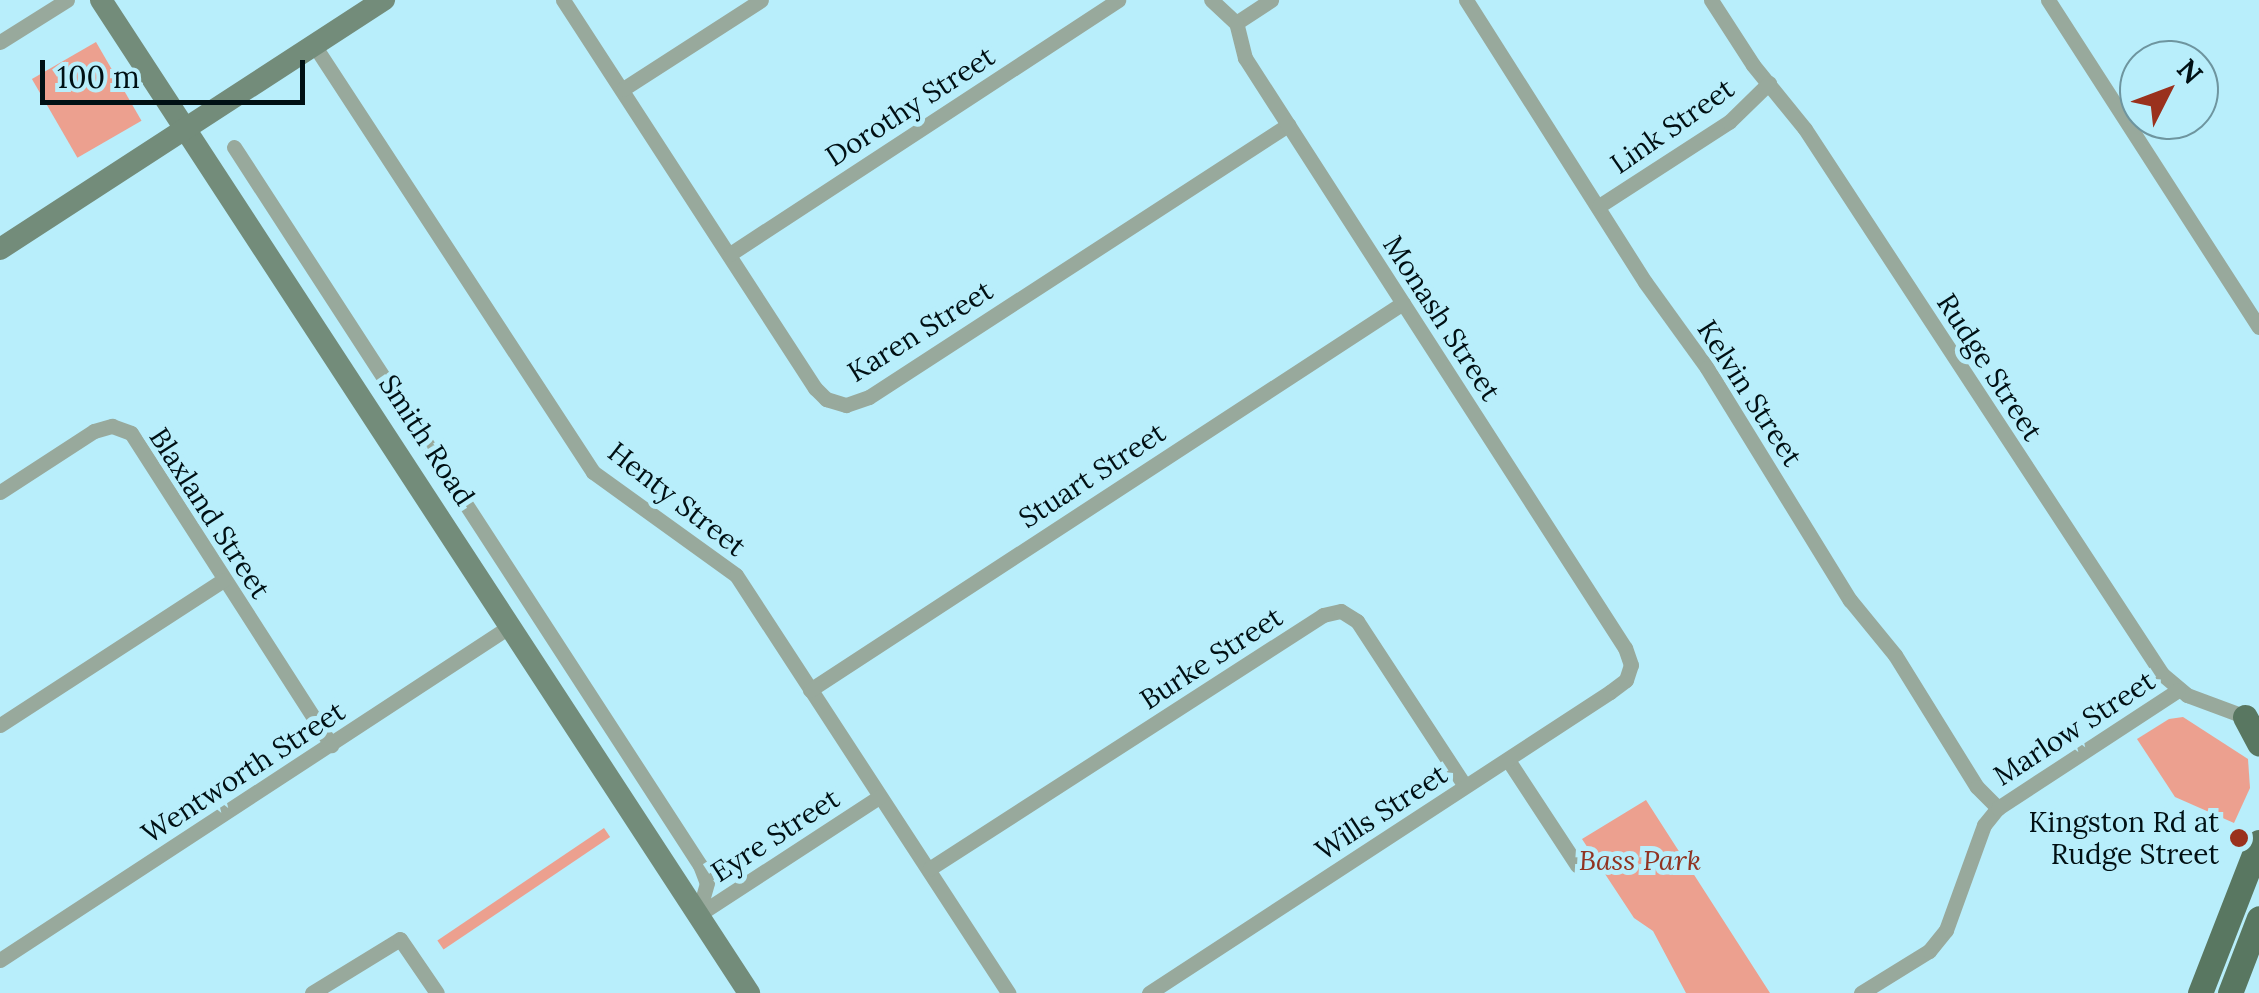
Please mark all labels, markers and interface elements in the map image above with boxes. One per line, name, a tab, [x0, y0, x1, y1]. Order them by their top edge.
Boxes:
street label: Dorothy Street	[819, 39, 1001, 173]
scale bar	[45, 40, 310, 102]
north arrow	[2119, 40, 2219, 140]
text: N	[2169, 51, 2210, 91]
text: 100 m	[57, 58, 140, 96]
street label: Link Street	[1604, 71, 1740, 181]
street label: Monash Street	[1376, 229, 1508, 407]
street label: Karen Street	[841, 273, 999, 389]
street label: Rudge Street	[1930, 287, 2050, 447]
street label: Kelvin Street	[1690, 314, 1810, 472]
street label: Smith Road	[372, 368, 482, 512]
street label: Stuart Street	[1013, 415, 1171, 535]
street label: Blaxland Street	[142, 421, 278, 605]
street label: Henty Street	[601, 435, 753, 563]
street label: Burke Street	[1134, 600, 1288, 716]
street label: Marlow Street	[1987, 664, 2161, 792]
street label: Wentworth Street	[135, 694, 351, 850]
street label: Wills Street	[1309, 757, 1453, 867]
street label: Eyre Street	[705, 781, 845, 889]
place label: Kingston Rd at Rudge Street	[2028, 805, 2219, 871]
marker: Kingston Rd at Rudge Street	[2228, 827, 2250, 849]
park label: Bass Park	[1579, 843, 1701, 877]

